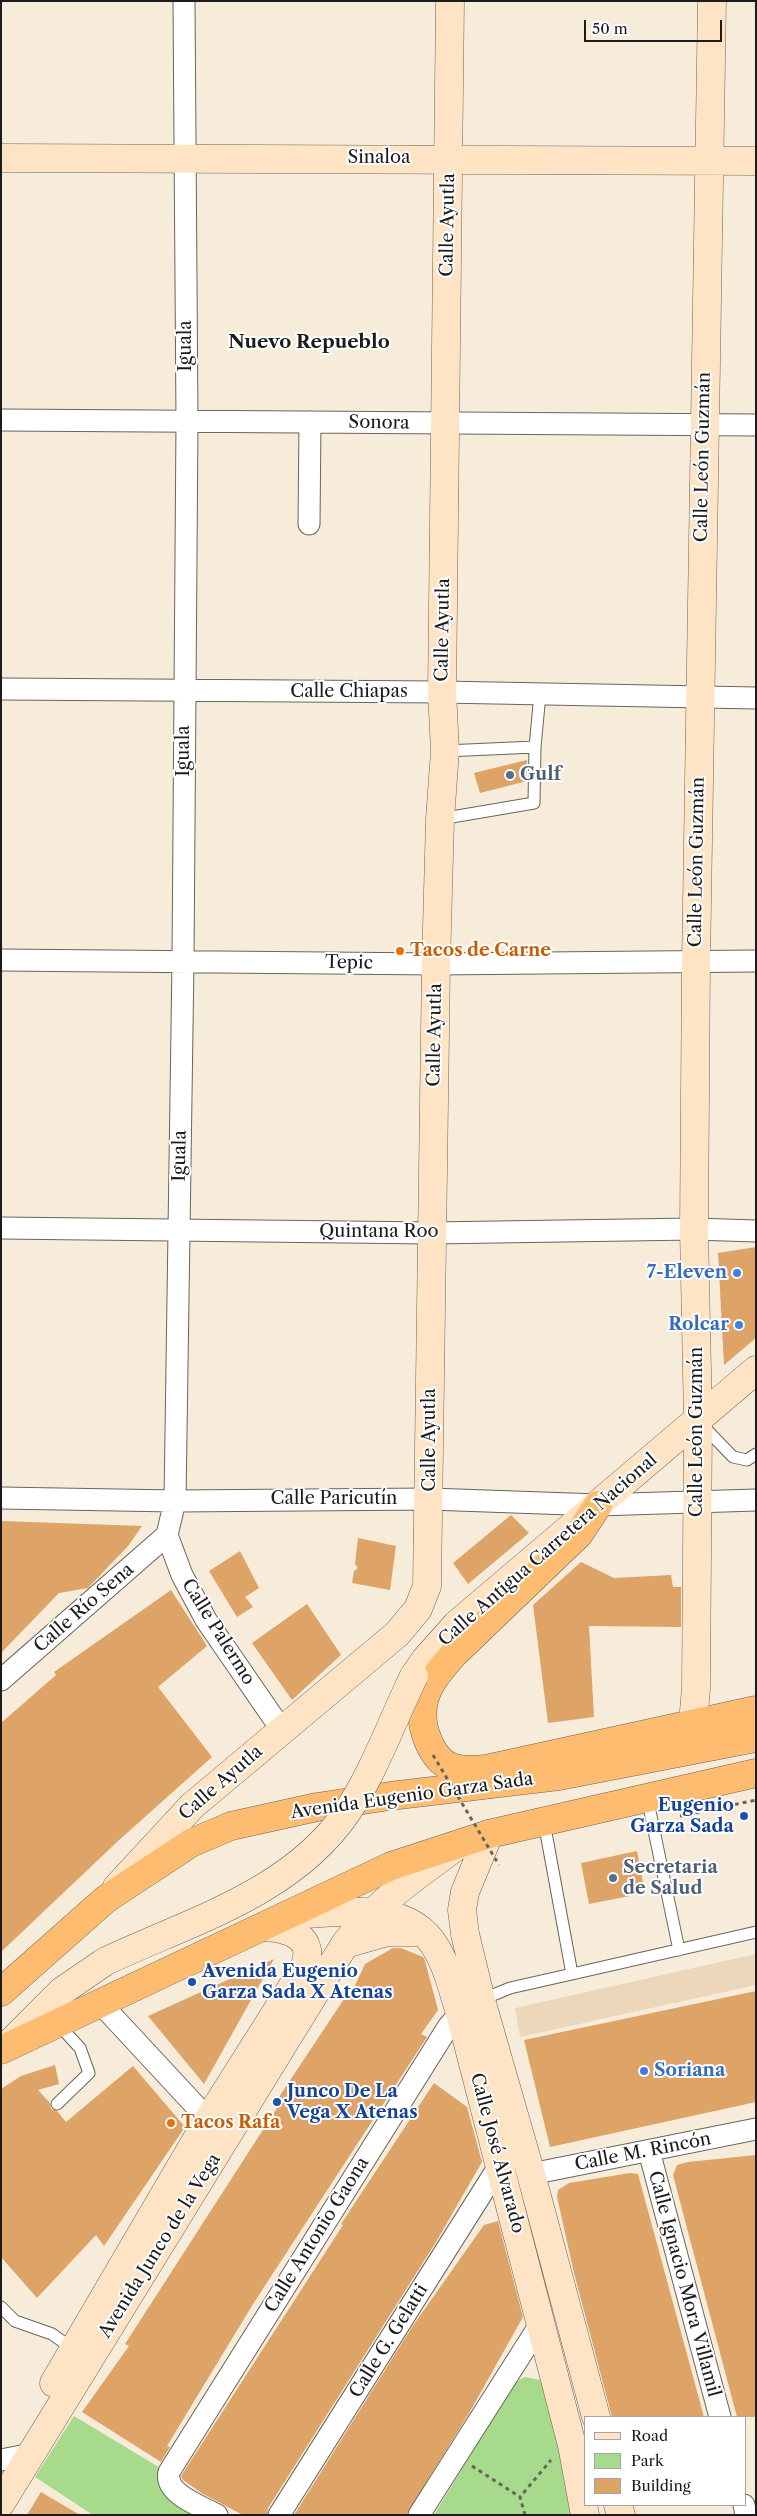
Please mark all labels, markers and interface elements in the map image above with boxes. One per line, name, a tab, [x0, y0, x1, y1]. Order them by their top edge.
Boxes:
scale bar	[587, 10, 724, 42]
text: 50 m	[592, 19, 628, 38]
street label: Sinaloa	[348, 147, 410, 169]
street label: Calle Ayutla	[436, 173, 460, 277]
street label: Iguala	[175, 320, 197, 372]
district label: Nuevo Repueblo	[228, 332, 390, 354]
street label: Calle León Guzmán	[691, 372, 715, 542]
street label: Sonora	[348, 412, 410, 434]
street label: Calle Ayutla	[431, 578, 455, 682]
street label: Calle Chiapas	[290, 681, 408, 703]
street label: Iguala	[173, 725, 195, 777]
place label: Gulf	[520, 764, 561, 786]
marker: Gulf	[504, 769, 516, 781]
street label: Calle León Guzmán	[685, 777, 709, 947]
place label: Tacos de Carne	[410, 940, 551, 962]
marker: Tacos de Carne	[394, 945, 406, 957]
street label: Tepic	[325, 952, 373, 974]
street label: Calle Ayutla	[423, 983, 447, 1087]
street label: Iguala	[169, 1130, 191, 1182]
street label: Quintana Roo	[319, 1221, 439, 1243]
place label: 7-Eleven	[647, 1262, 727, 1284]
marker: 7-Eleven	[731, 1267, 743, 1279]
place label: Rolcar	[668, 1314, 729, 1336]
marker: Rolcar	[733, 1319, 745, 1331]
street label: Calle León Guzmán	[686, 1347, 708, 1517]
street label: Calle Ayutla	[419, 1388, 441, 1492]
street label: Calle Antigua Carretera Nacional	[434, 1449, 662, 1651]
street label: Calle Paricutín	[271, 1488, 397, 1510]
street label: Calle Río Sena	[30, 1559, 138, 1657]
street label: Calle Palermo	[177, 1575, 259, 1689]
street label: Calle Ayutla	[175, 1741, 267, 1825]
street label: Avenida Eugenio Garza Sada	[289, 1768, 535, 1824]
place label: Eugenio Garza Sada	[630, 1795, 734, 1838]
marker: Eugenio Garza Sada	[738, 1810, 750, 1822]
place label: Secretaria de Salud	[623, 1857, 718, 1900]
marker: Secretaria de Salud	[607, 1872, 619, 1884]
place label: Avenida Eugenio Garza Sada X Atenas	[202, 1961, 393, 2004]
marker: Avenida Eugenio Garza Sada X Atenas	[186, 1976, 198, 1988]
place label: Soriana	[654, 2060, 725, 2082]
marker: Soriana	[638, 2065, 650, 2077]
street label: Calle José Alvarado	[465, 2070, 529, 2236]
place label: Junco De La Vega X Atenas	[287, 2081, 417, 2124]
marker: Junco De La Vega X Atenas	[271, 2096, 283, 2108]
place label: Tacos Rafa	[181, 2112, 280, 2134]
marker: Tacos Rafa	[165, 2117, 177, 2129]
street label: Calle M. Rincón	[573, 2128, 713, 2176]
street label: Avenida Junco de la Vega	[94, 2150, 226, 2342]
street label: Calle Antonio Gaona	[260, 2153, 374, 2317]
street label: Calle Ignacio Mora Villamil	[643, 2169, 725, 2399]
street label: Calle G. Gelatti	[345, 2280, 433, 2402]
legend	[584, 2416, 747, 2506]
text: Road	[631, 2426, 668, 2445]
text: Park	[631, 2451, 664, 2470]
text: Building	[631, 2476, 691, 2495]

